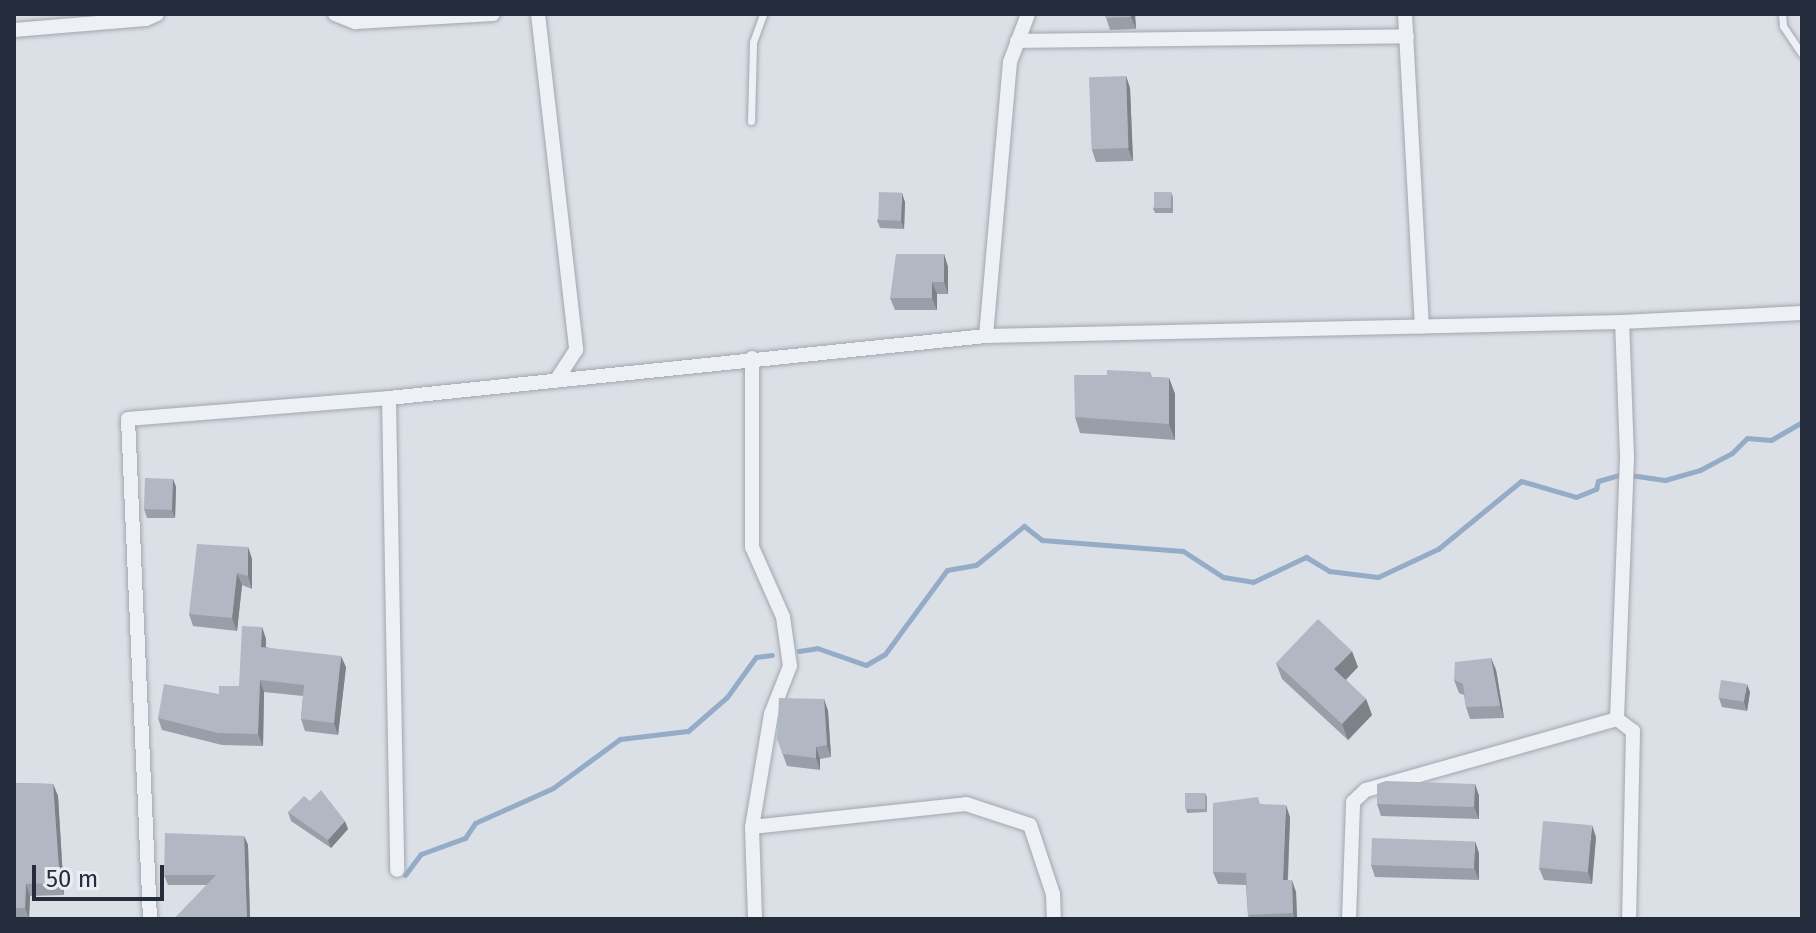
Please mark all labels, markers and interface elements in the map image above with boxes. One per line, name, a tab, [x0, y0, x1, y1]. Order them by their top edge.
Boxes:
scale bar	[36, 849, 168, 899]
text: 50 m	[46, 865, 98, 893]

